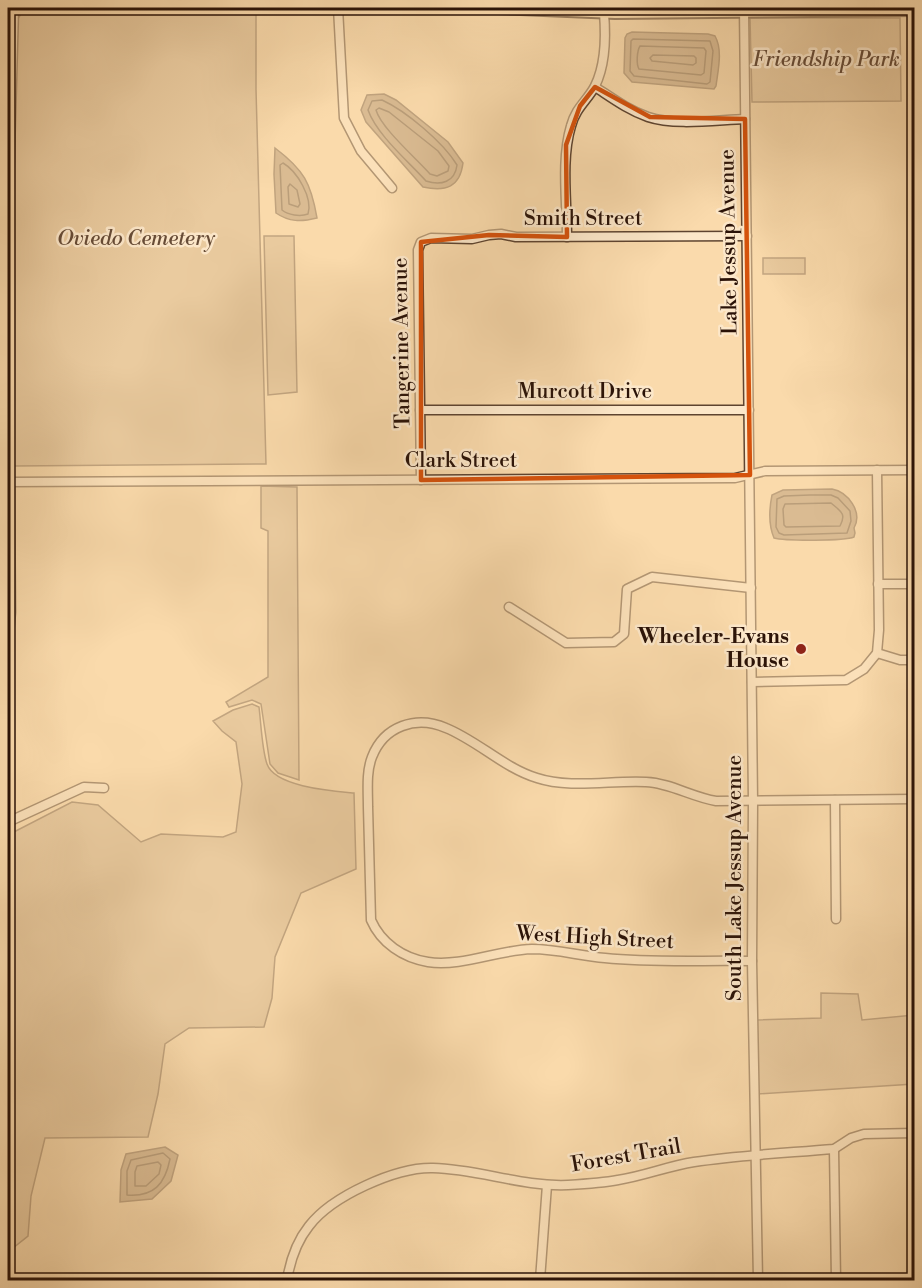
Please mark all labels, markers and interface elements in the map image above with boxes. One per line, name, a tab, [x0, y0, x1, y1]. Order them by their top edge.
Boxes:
park label: Friendship Park	[752, 47, 900, 73]
street label: Lake Jessup Avenue	[714, 149, 744, 335]
street label: Smith Street	[524, 206, 643, 232]
park label: Oviedo Cemetery	[57, 226, 216, 252]
street label: Tangerine Avenue	[388, 257, 416, 429]
street label: Murcott Drive	[518, 379, 652, 405]
street label: Clark Street	[405, 448, 518, 474]
place label: Wheeler-Evans House	[637, 624, 789, 674]
marker: Wheeler-Evans House	[794, 642, 808, 656]
street label: South Lake Jessup Avenue	[722, 755, 748, 1001]
street label: West High Street	[514, 921, 675, 955]
street label: Forest Trail	[569, 1134, 683, 1178]

